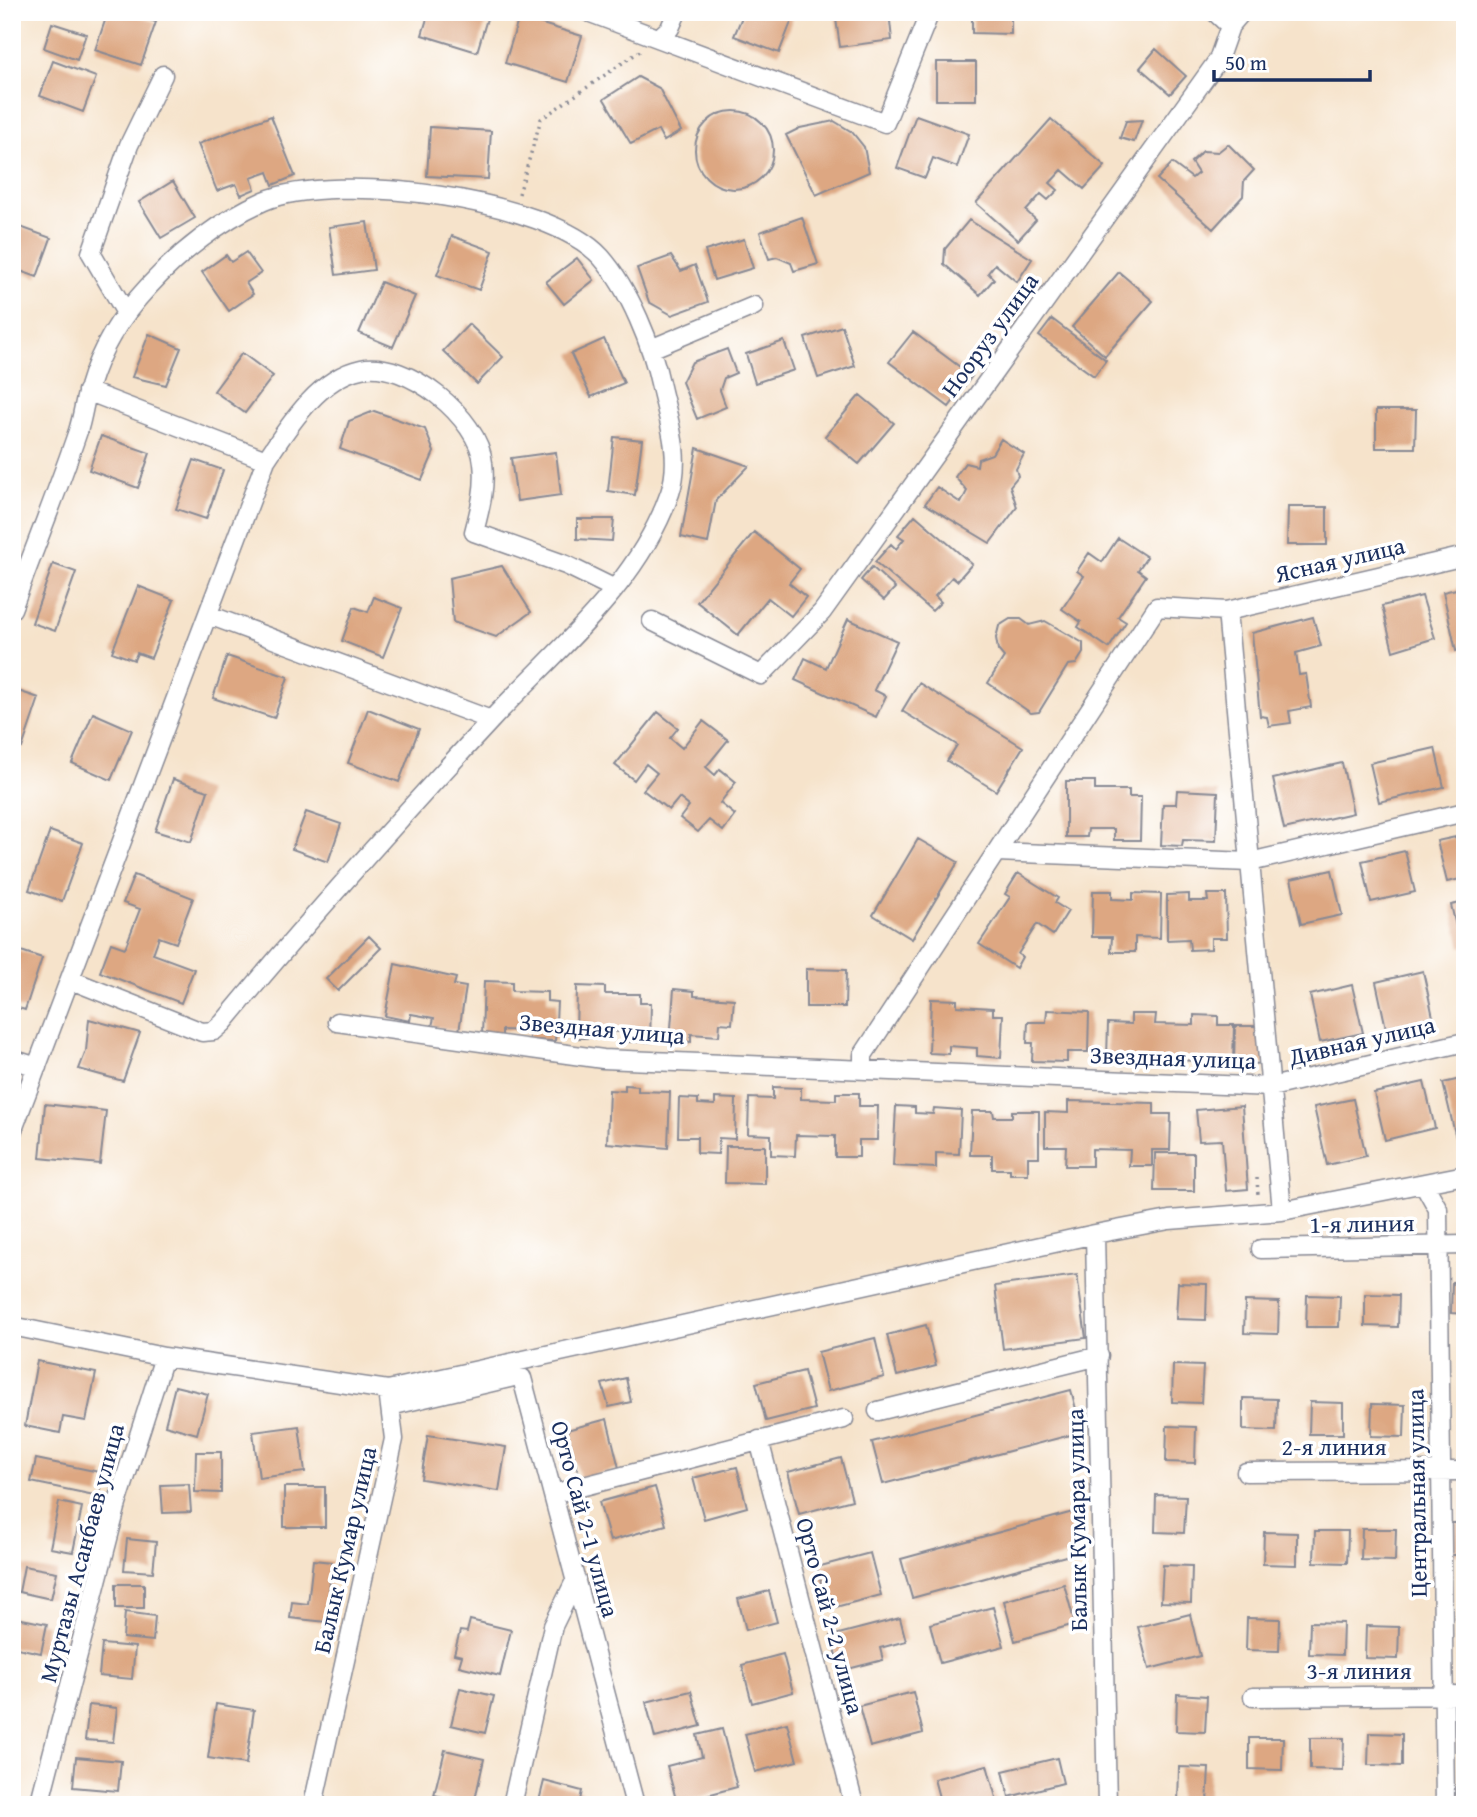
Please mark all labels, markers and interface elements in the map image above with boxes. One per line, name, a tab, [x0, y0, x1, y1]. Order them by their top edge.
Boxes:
scale bar	[1214, 38, 1370, 82]
text: 50 m	[1225, 47, 1267, 78]
street label: Нооруз улица	[933, 265, 1047, 404]
street label: Ясная улица	[1271, 527, 1409, 592]
street label: Звездная улица	[518, 1004, 687, 1053]
street label: Дивная улица	[1284, 1007, 1439, 1075]
street label: Звездная улица	[1089, 1037, 1257, 1078]
street label: 1-я линия	[1309, 1205, 1415, 1242]
street label: Центральная улица	[1397, 1388, 1436, 1598]
street label: Балык Кумара улица	[1057, 1408, 1096, 1632]
street label: Орто Сай 2-1 улица	[542, 1417, 629, 1622]
street label: Муртазы Асанбаев улица	[30, 1419, 133, 1686]
street label: 2-я линия	[1281, 1429, 1387, 1464]
street label: Балык Кумар улица	[304, 1442, 385, 1657]
street label: Орто Сай 2-2 улица	[787, 1514, 874, 1719]
street label: 3-я линия	[1306, 1653, 1412, 1688]

